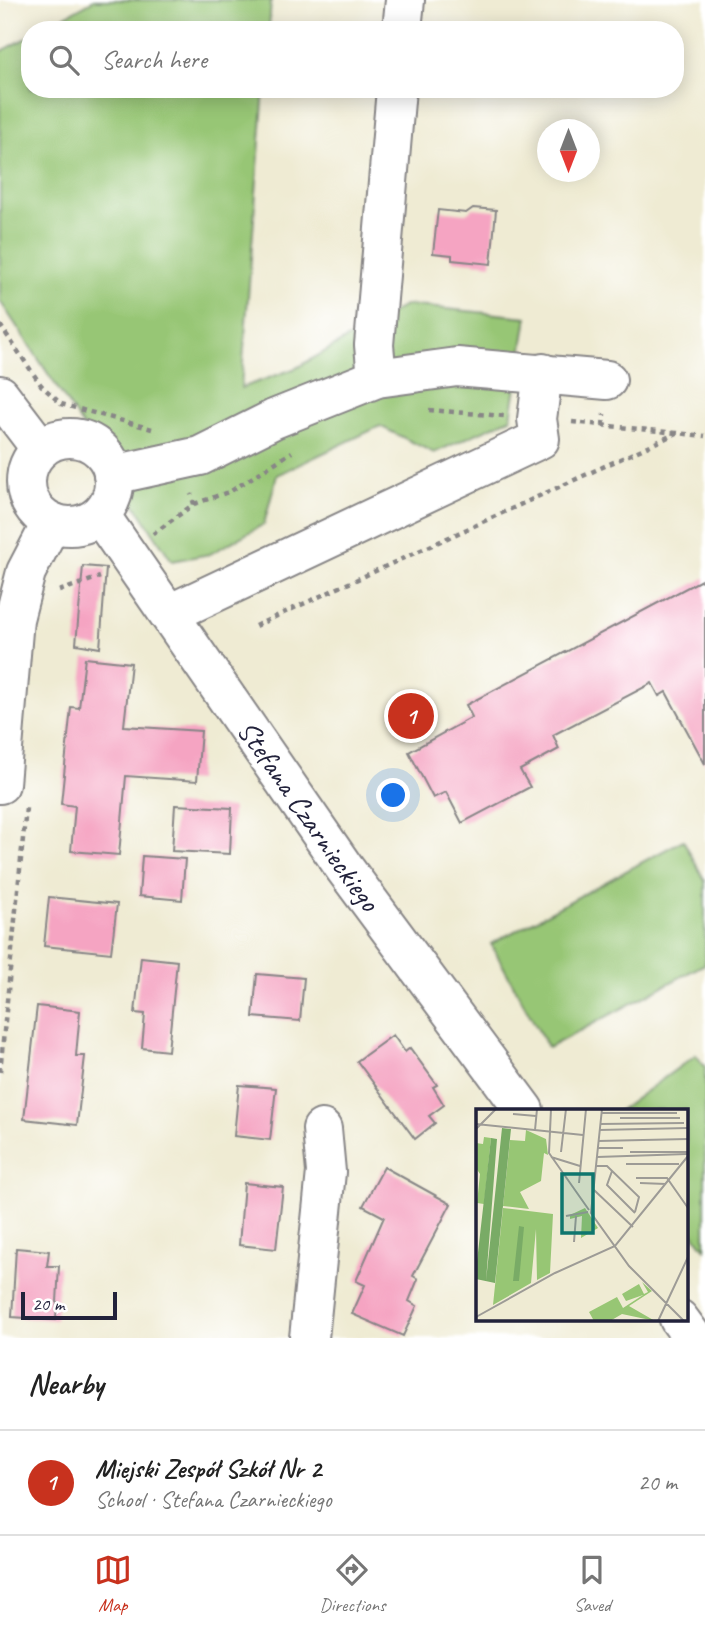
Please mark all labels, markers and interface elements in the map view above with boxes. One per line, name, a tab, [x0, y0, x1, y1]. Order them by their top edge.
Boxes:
search box	[21, 21, 684, 98]
icon: search	[45, 41, 83, 79]
text: Search here	[101, 43, 207, 76]
north arrow	[537, 119, 600, 182]
pin: 1	[388, 690, 434, 742]
street label: Stefana Czarnieckiego	[229, 713, 389, 920]
your location	[376, 778, 410, 812]
inset map	[476, 1109, 688, 1320]
scale bar	[21, 1289, 117, 1321]
text: 20 m	[32, 1292, 64, 1316]
text: Nearby	[28, 1365, 104, 1403]
text: Miejski Zespół Szkół Nr 2	[95, 1452, 321, 1485]
text: 1	[46, 1468, 56, 1497]
text: 20 m	[638, 1468, 677, 1497]
text: School · Stefana Czarnieckiego	[95, 1485, 332, 1514]
tab: Map	[94, 1551, 132, 1617]
tab: Directions	[319, 1551, 386, 1617]
tab: Saved	[573, 1551, 611, 1617]

